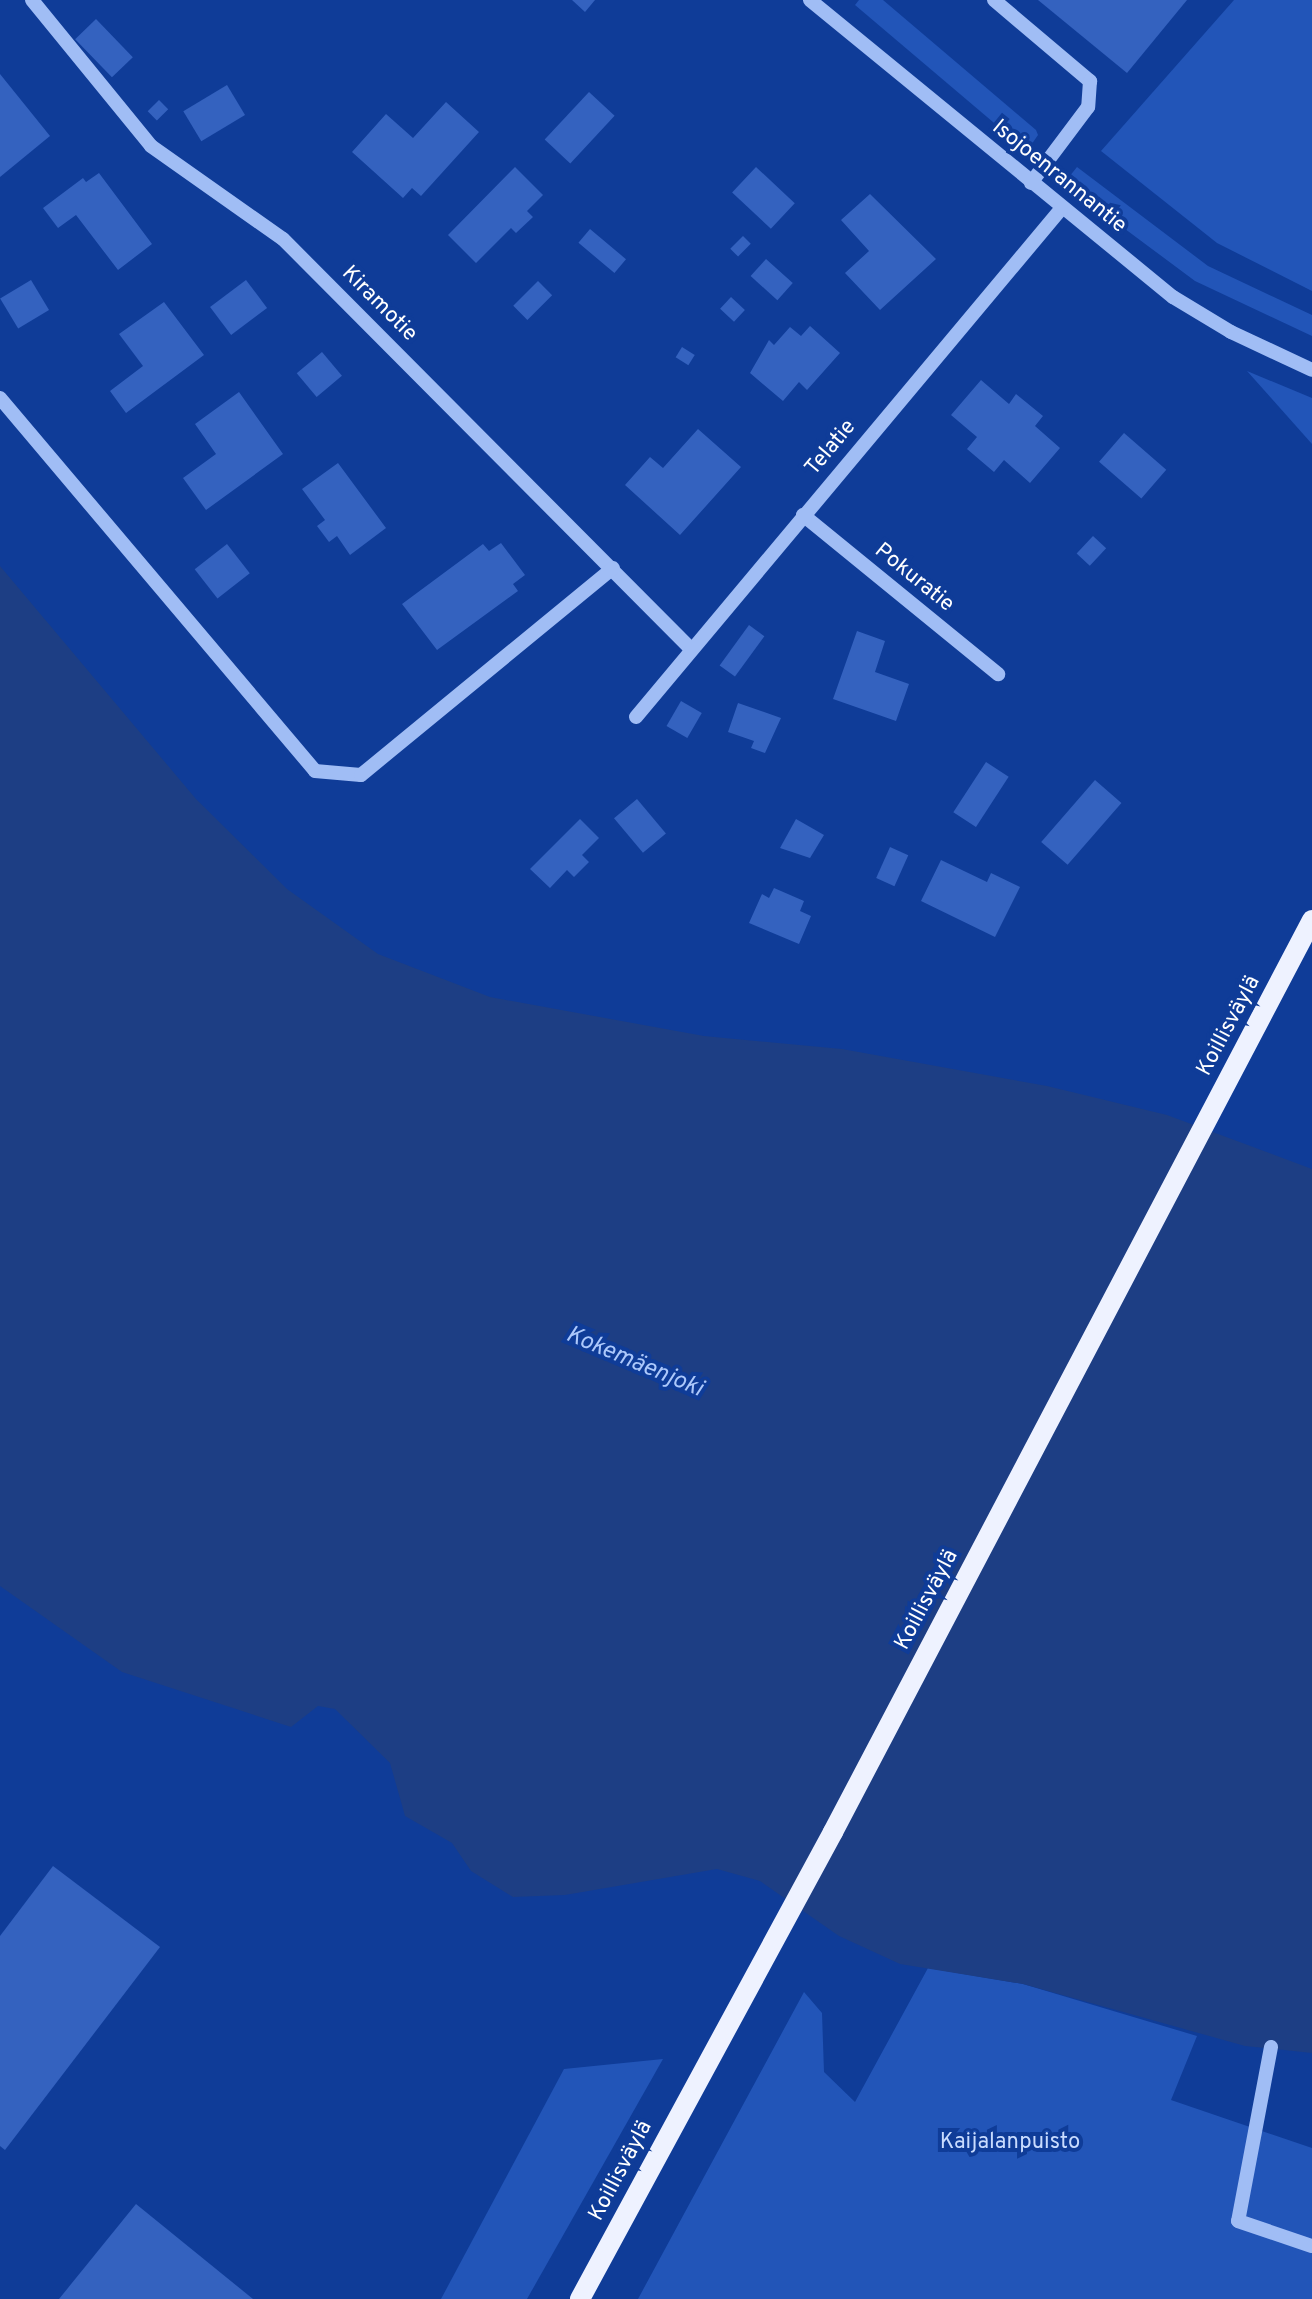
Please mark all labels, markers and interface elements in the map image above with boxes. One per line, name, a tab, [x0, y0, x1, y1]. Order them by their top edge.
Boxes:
street label: Isojoenrannantie	[986, 115, 1132, 239]
street label: Kiramotie	[336, 261, 422, 347]
street label: Telatie	[800, 415, 862, 481]
street label: Pokuratie	[869, 538, 959, 618]
street label: Koillisväylä	[1192, 971, 1266, 1081]
water label: Kokemäenjoki	[561, 1321, 707, 1405]
street label: Koillisväylä	[890, 1545, 964, 1655]
street label: Koillisväylä	[584, 2116, 658, 2226]
park label: Kaijalanpuisto	[940, 2130, 1080, 2156]

